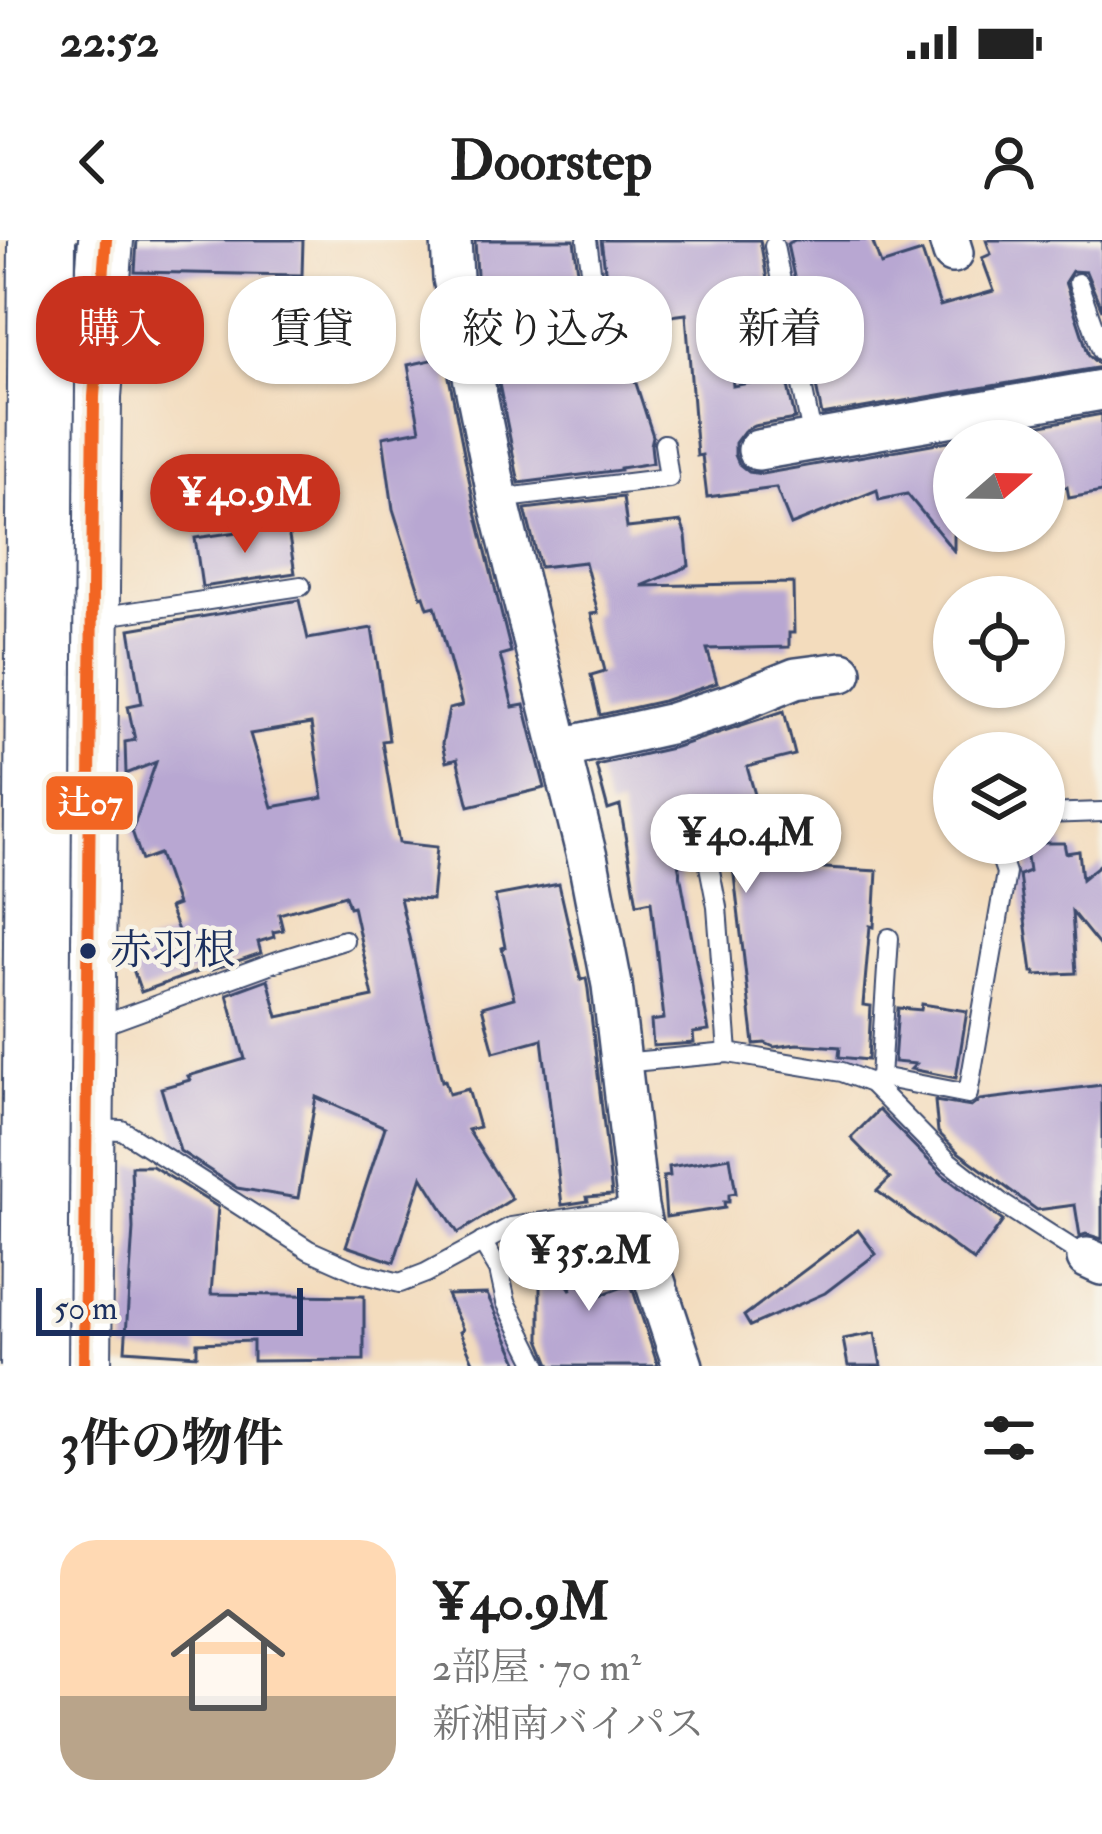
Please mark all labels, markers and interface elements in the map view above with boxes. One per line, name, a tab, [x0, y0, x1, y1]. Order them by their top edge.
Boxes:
text: 22:52	[60, 14, 159, 70]
text: Doorstep	[450, 128, 652, 196]
icon: back	[60, 129, 126, 195]
icon: person	[976, 129, 1042, 195]
chip: 購入	[36, 276, 204, 384]
chip: 賃貸	[228, 276, 396, 384]
chip: 絞り込み	[420, 276, 672, 384]
chip: 新着	[696, 276, 864, 384]
north arrow	[933, 420, 1065, 552]
map controls	[933, 420, 1065, 864]
pin: ¥40.9M	[147, 454, 343, 556]
text: ¥40.9M	[177, 468, 313, 517]
button: locate	[933, 576, 1065, 708]
button: layers	[933, 732, 1065, 864]
line badge: 辻07	[44, 774, 135, 832]
text: 辻07	[57, 783, 123, 824]
pin: ¥40.4M	[648, 794, 844, 896]
text: ¥40.4M	[677, 808, 815, 857]
place label: 赤羽根	[110, 925, 236, 977]
marker: 赤羽根	[77, 940, 99, 962]
pin: ¥35.2M	[491, 1212, 687, 1314]
text: ¥35.2M	[526, 1226, 652, 1275]
scale bar	[36, 1282, 303, 1335]
text: 50 m	[54, 1288, 118, 1329]
icon: filters	[976, 1405, 1042, 1471]
text: 3件の物件	[60, 1412, 284, 1476]
text: ¥40.9M	[432, 1571, 609, 1635]
icon: home	[156, 1588, 300, 1732]
text: 2部屋 · 70 m²	[432, 1643, 641, 1692]
text: 新湘南バイパス	[432, 1700, 704, 1749]

